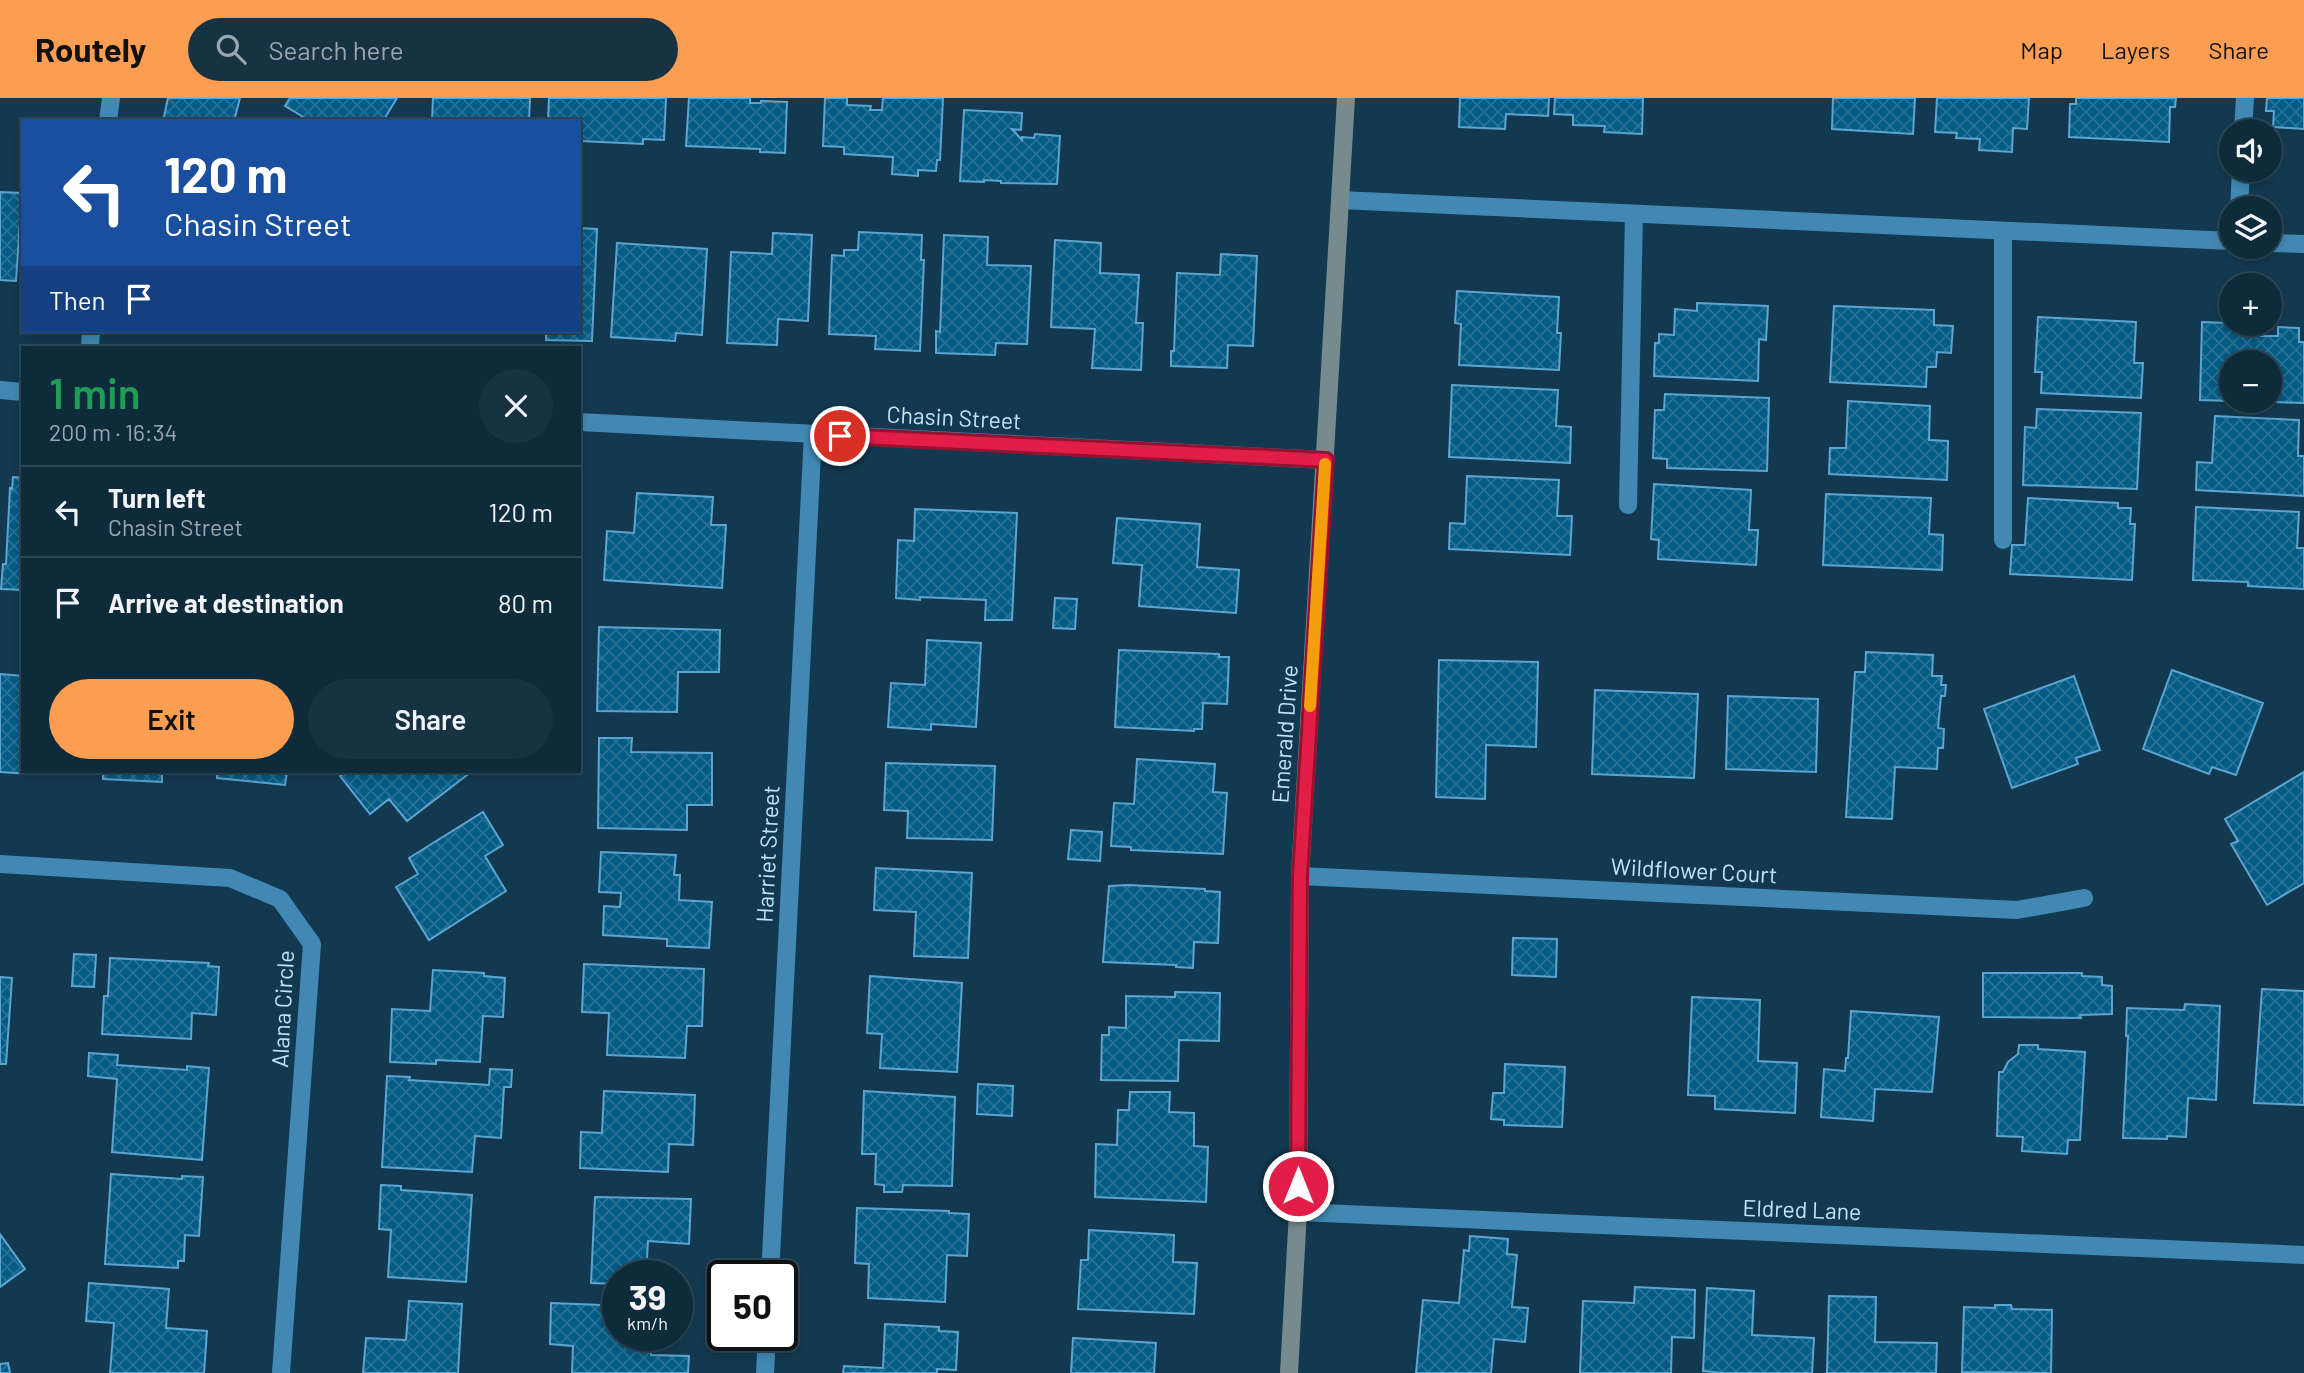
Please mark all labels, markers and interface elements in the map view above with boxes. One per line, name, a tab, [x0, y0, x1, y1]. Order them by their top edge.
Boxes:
search box	[188, 18, 678, 81]
text: Routely	[35, 29, 146, 69]
icon: search	[212, 30, 250, 68]
text: Search here	[268, 34, 404, 65]
text: Map	[2020, 35, 2063, 64]
text: Layers	[2101, 35, 2170, 64]
text: Share	[2208, 35, 2269, 64]
map controls	[2219, 119, 2282, 413]
button: sound	[2219, 119, 2282, 182]
text: 120 m	[164, 144, 287, 203]
icon: left	[49, 147, 140, 238]
button: layers	[2219, 196, 2282, 259]
text: Chasin Street	[164, 204, 352, 242]
button: +	[2219, 273, 2282, 336]
icon: arrive	[120, 280, 158, 318]
text: Then	[49, 284, 106, 315]
button: −	[2219, 350, 2282, 413]
text: 1 min	[49, 367, 141, 417]
button: close	[479, 369, 553, 443]
street label: Chasin Street	[886, 399, 1022, 435]
pin	[810, 406, 870, 466]
icon: arrive	[821, 417, 859, 455]
text: 200 m · 16:34	[49, 418, 177, 446]
text: Turn left	[108, 482, 206, 513]
icon: left	[49, 493, 87, 531]
text: 120 m	[489, 496, 553, 527]
text: Chasin Street	[108, 513, 243, 541]
icon: arrive	[49, 584, 87, 622]
text: Arrive at destination	[108, 587, 344, 618]
text: 80 m	[498, 587, 553, 618]
street label: Emerald Drive	[1265, 664, 1303, 804]
button: Exit	[49, 679, 294, 759]
button: Share	[308, 679, 553, 759]
street label: Harriet Street	[749, 785, 785, 923]
street label: Wildflower Court	[1610, 852, 1778, 888]
street label: Alana Circle	[265, 950, 299, 1068]
position arrow	[1261, 1149, 1335, 1223]
street label: Eldred Lane	[1742, 1193, 1862, 1225]
speed limit sign: 50	[707, 1260, 798, 1351]
text: 39	[629, 1275, 666, 1317]
text: km/h	[627, 1312, 668, 1334]

